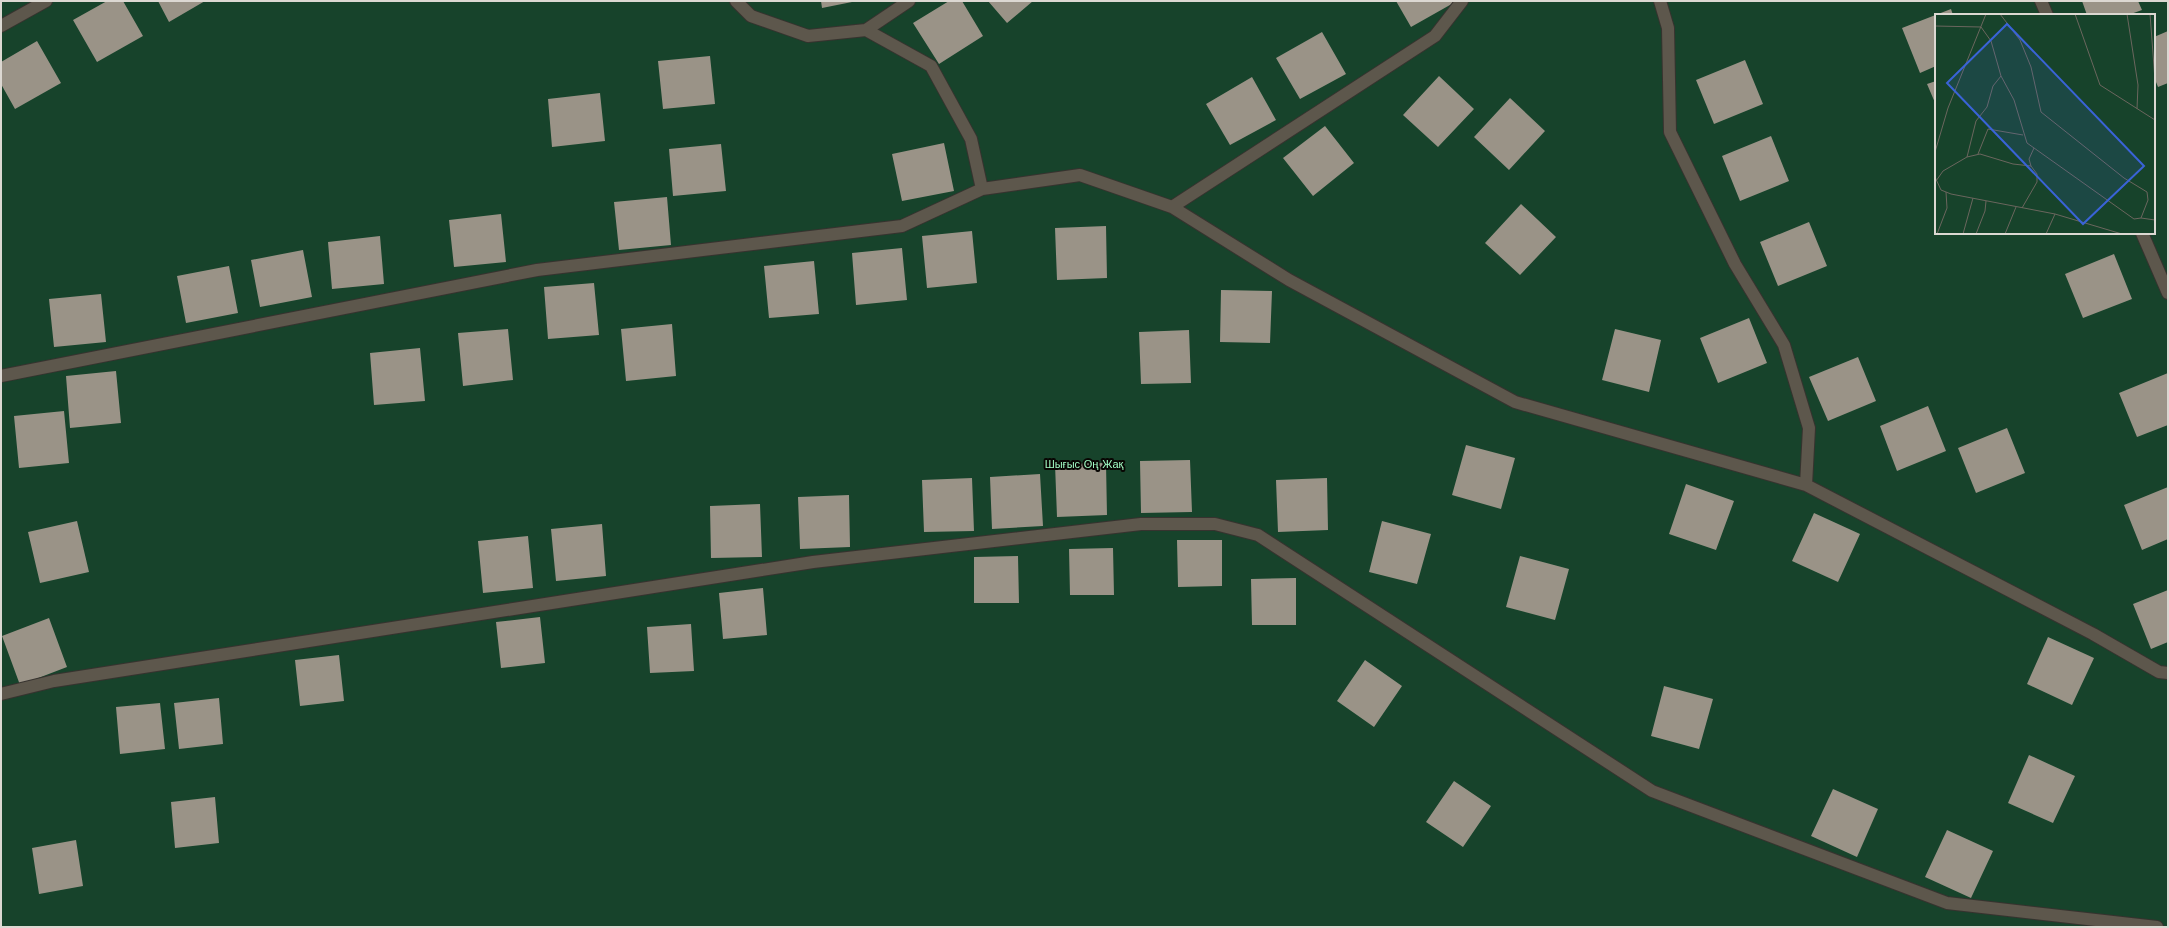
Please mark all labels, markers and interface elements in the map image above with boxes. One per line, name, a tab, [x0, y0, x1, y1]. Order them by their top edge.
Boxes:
inset map	[1935, 14, 2155, 234]
park label: Шығыс Оң Жақ	[1045, 458, 1124, 471]

